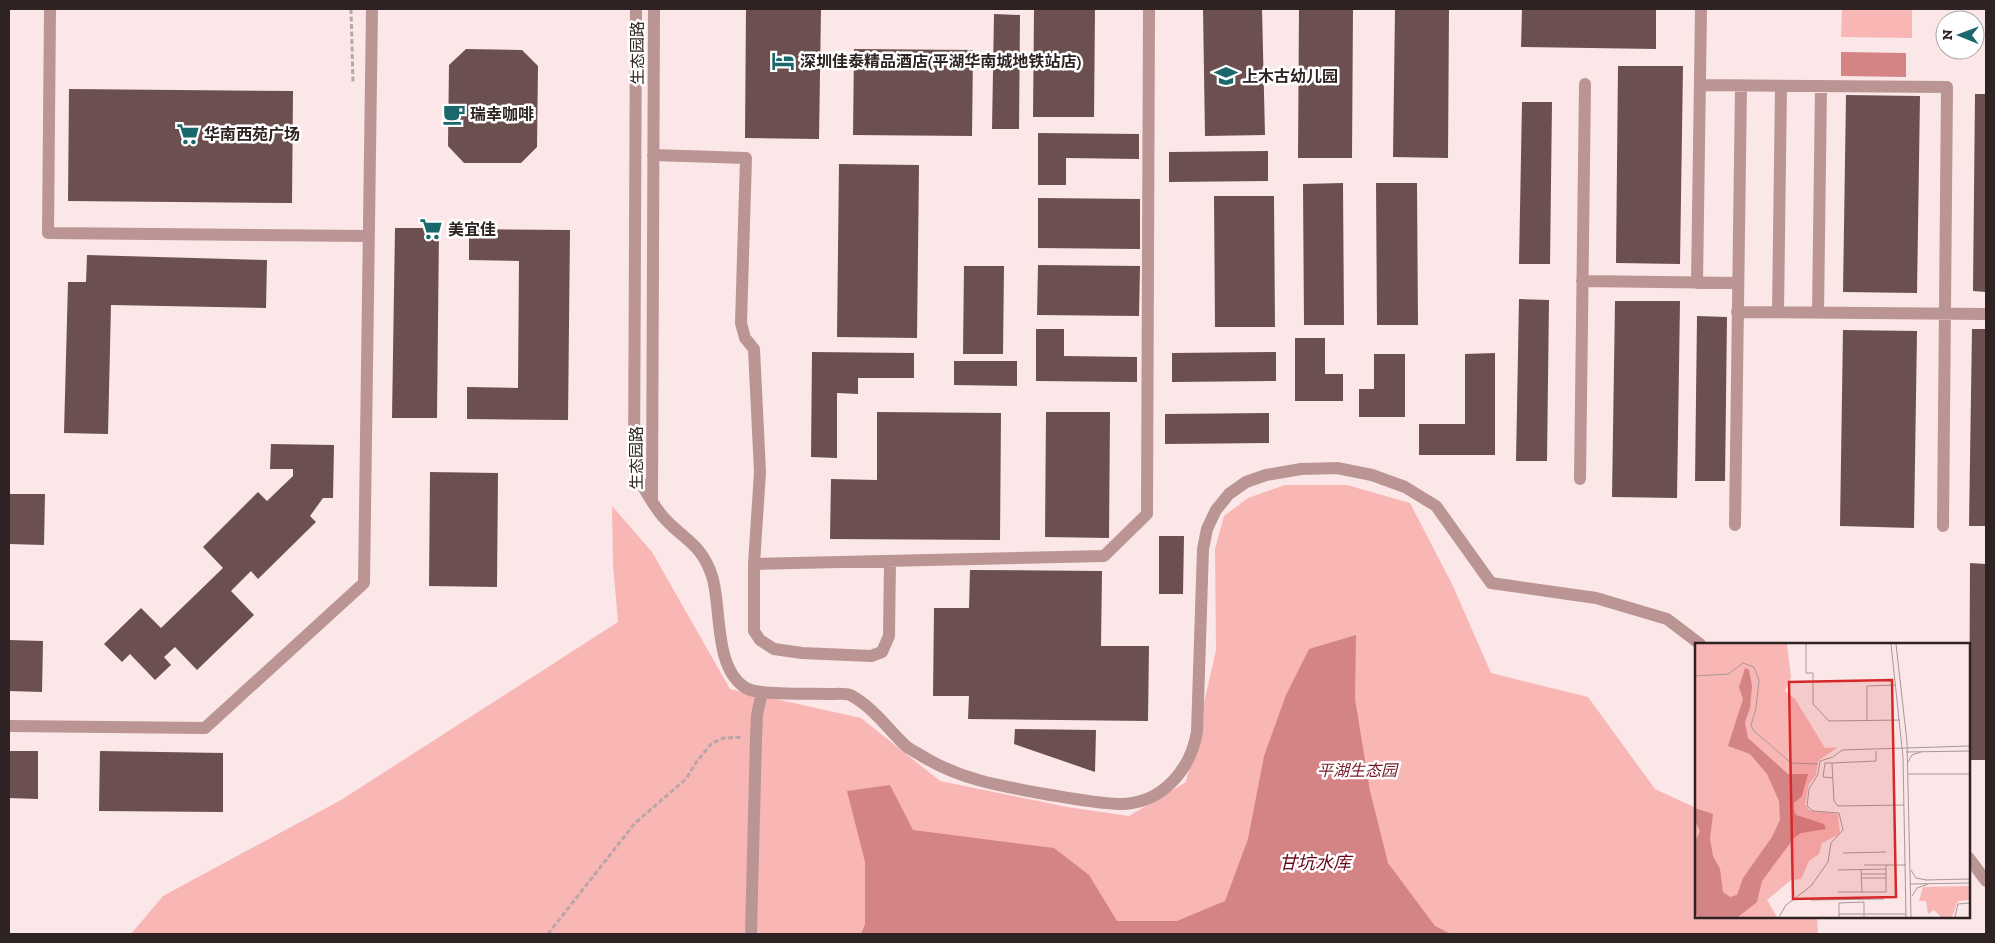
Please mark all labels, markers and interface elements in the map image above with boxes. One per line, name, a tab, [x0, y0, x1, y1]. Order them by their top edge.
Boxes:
north arrow	[1935, 10, 1985, 60]
street label: 生态园路	[628, 21, 647, 85]
text: N	[1939, 29, 1956, 40]
hotel icon: 深圳佳泰精品酒店(平湖华南城地铁站店)	[770, 48, 796, 74]
place label: 深圳佳泰精品酒店(平湖华南城地铁站店)	[800, 52, 1082, 71]
school or university icon: 上木古幼儿园	[1213, 63, 1239, 89]
place label: 上木古幼儿园	[1242, 67, 1338, 86]
cafe icon: 瑞幸咖啡	[441, 101, 467, 127]
place label: 瑞幸咖啡	[470, 105, 534, 124]
supermarket icon: 华南西苑广场	[175, 121, 201, 147]
place label: 华南西苑广场	[204, 125, 300, 144]
supermarket icon: 美宜佳	[418, 216, 444, 242]
place label: 美宜佳	[448, 220, 496, 239]
street label: 生态园路	[627, 426, 646, 490]
inset map	[1695, 643, 1970, 918]
park label: 平湖生态园	[1317, 761, 1399, 780]
water label: 甘坑水库	[1279, 852, 1354, 874]

